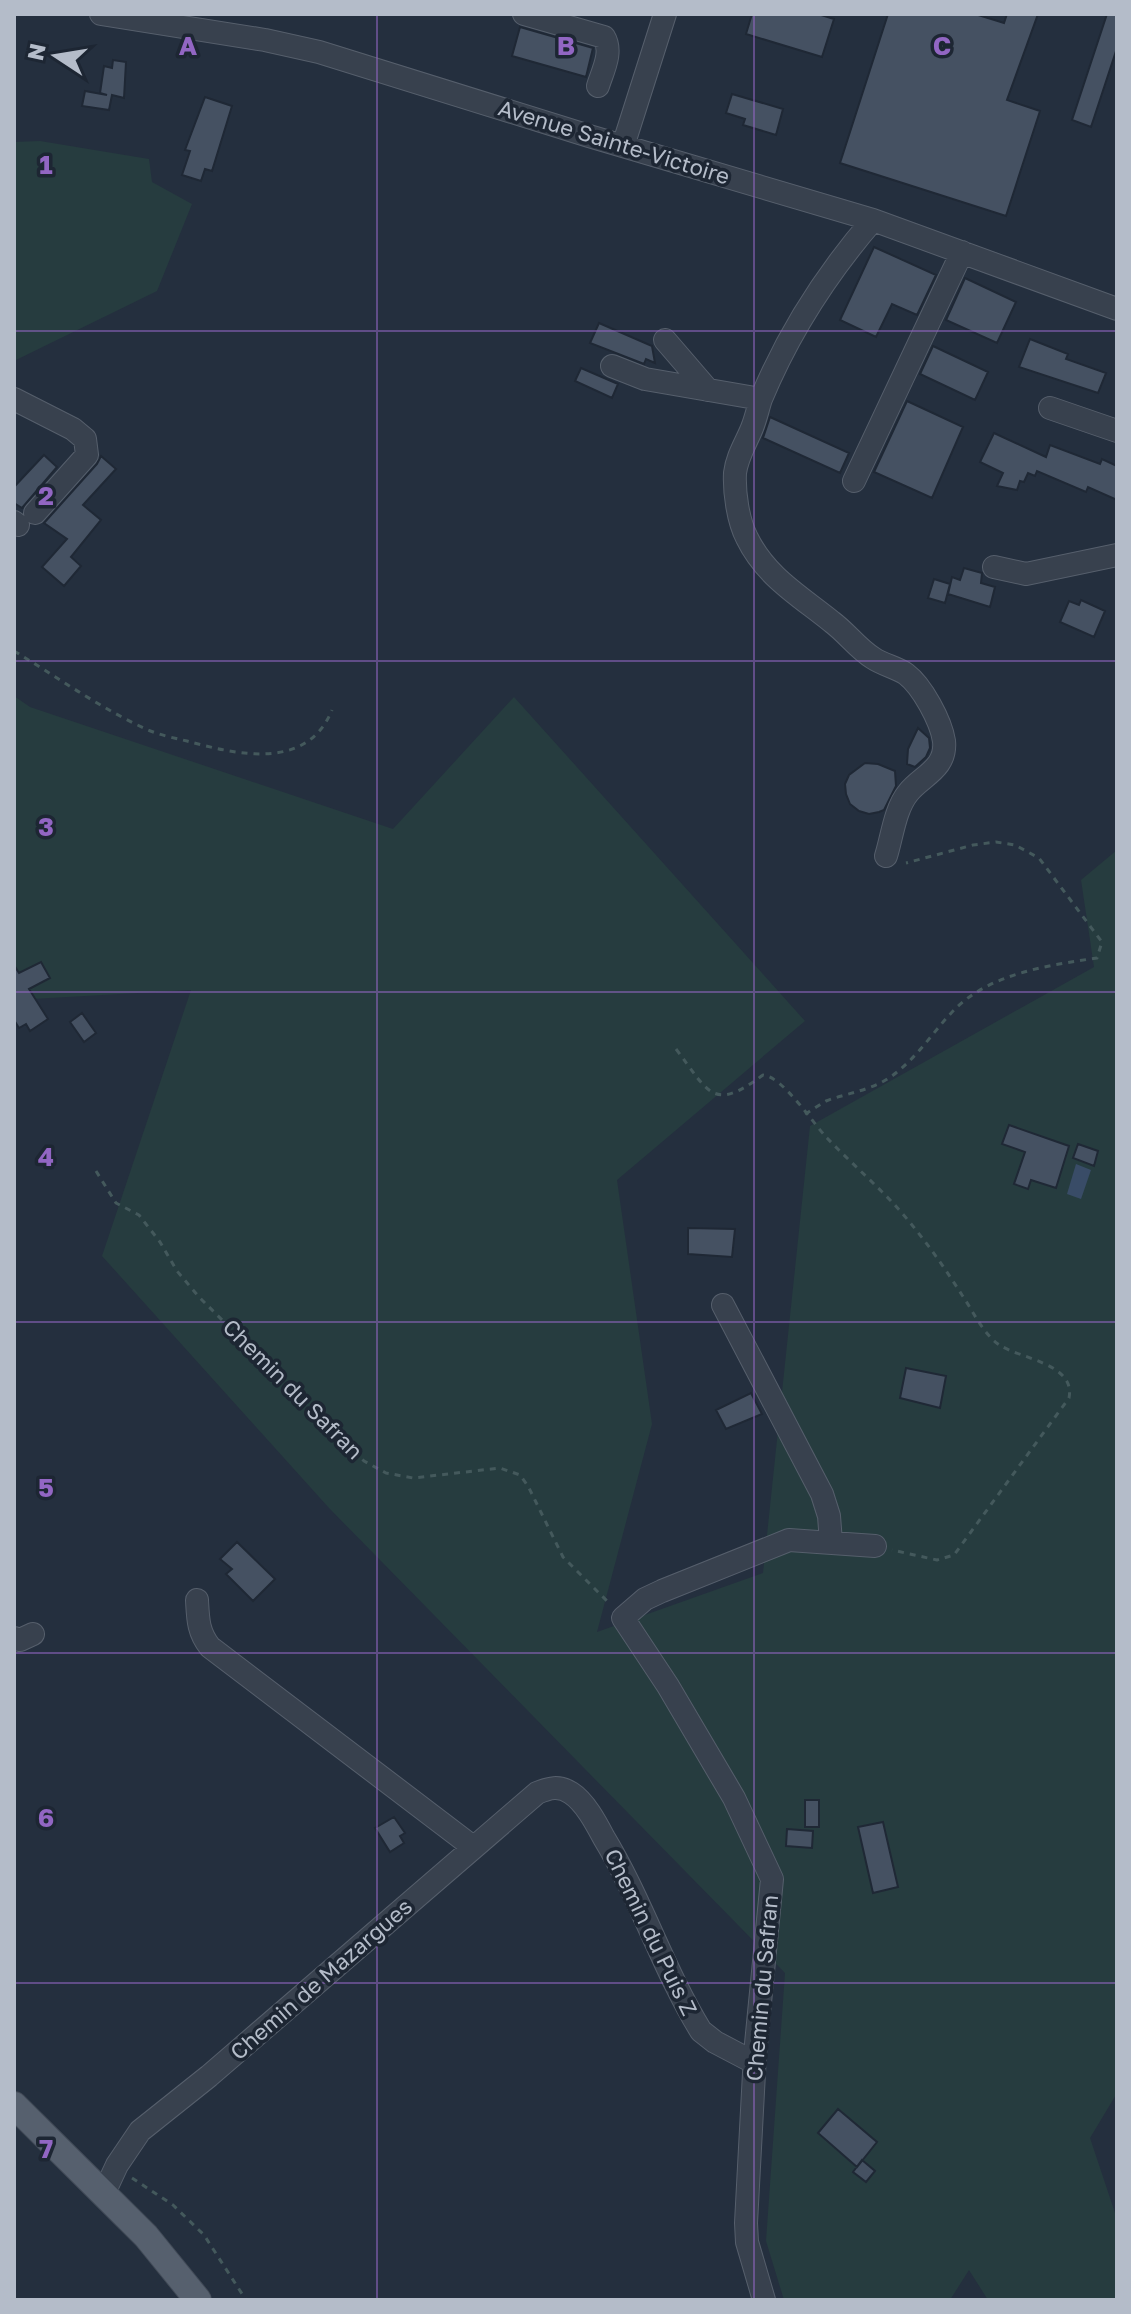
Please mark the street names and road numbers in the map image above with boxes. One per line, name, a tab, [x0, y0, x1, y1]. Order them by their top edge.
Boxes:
street label: Avenue Sainte-Victoire	[495, 93, 733, 190]
street label: Chemin du Safran	[218, 1313, 369, 1464]
street label: Chemin du Puis Z	[599, 1844, 703, 2019]
street label: Chemin de Mazargues	[224, 1892, 417, 2065]
street label: Chemin du Safran	[740, 1894, 783, 2082]

